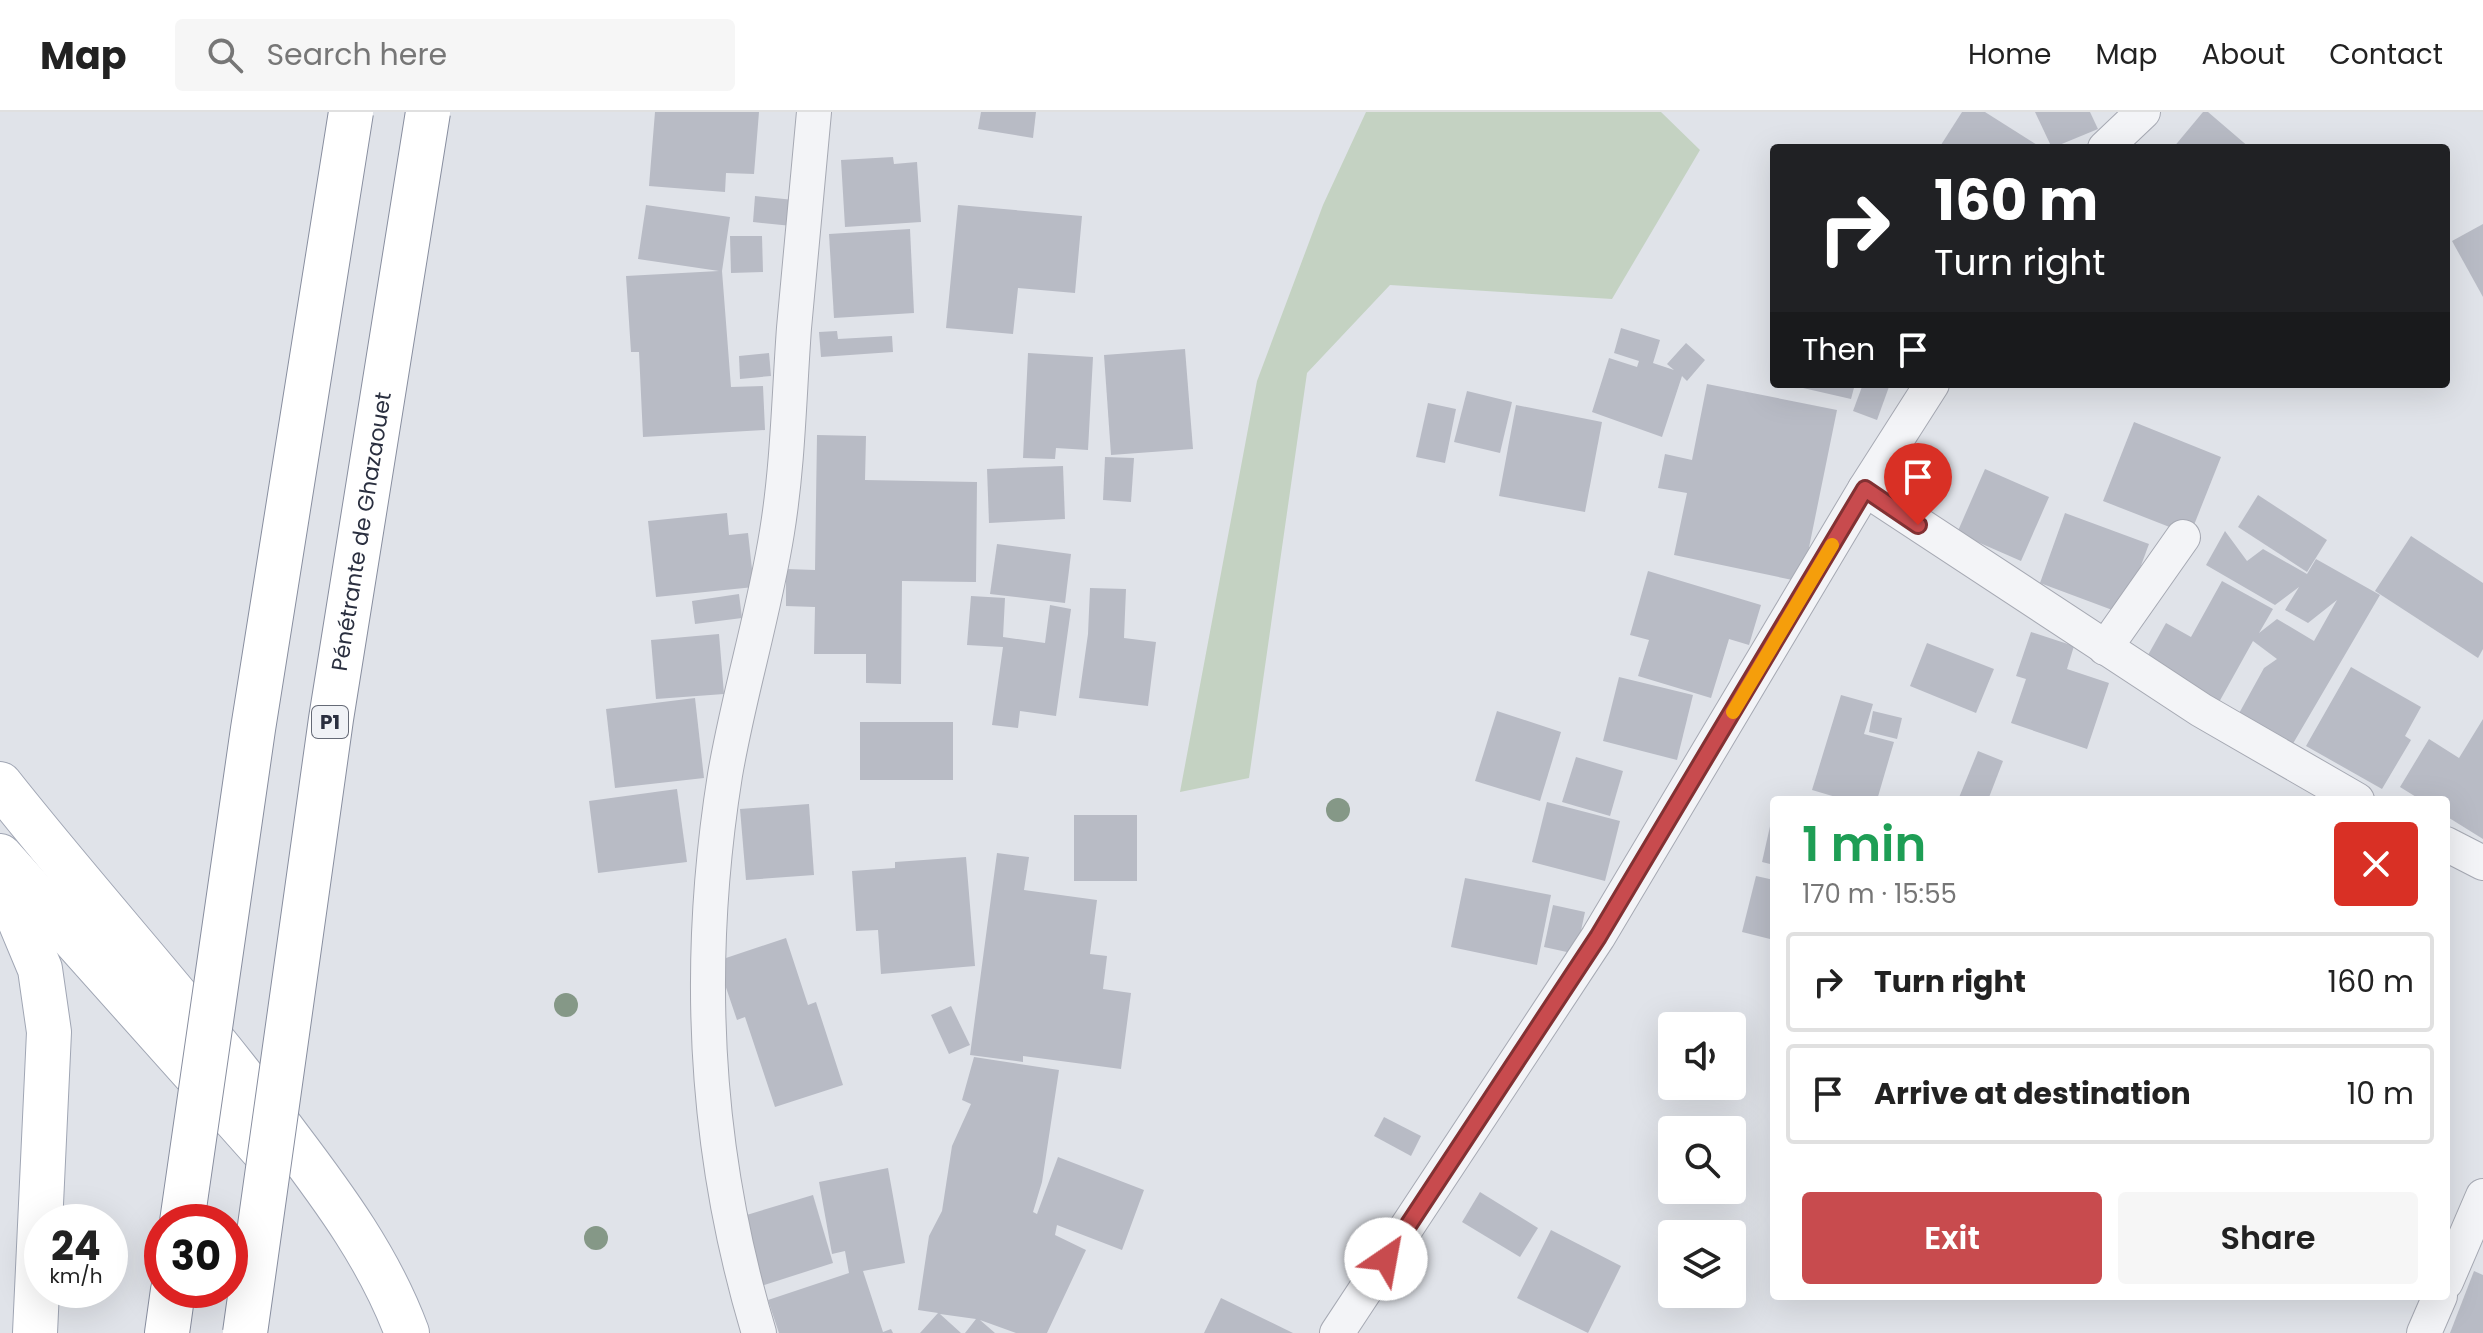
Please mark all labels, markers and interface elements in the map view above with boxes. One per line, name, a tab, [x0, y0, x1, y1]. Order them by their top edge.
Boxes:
search box	[175, 19, 735, 91]
text: Map	[40, 29, 127, 82]
icon: search	[203, 33, 247, 77]
text: Search here	[267, 33, 447, 76]
text: Home	[1968, 35, 2051, 74]
text: Map	[2095, 35, 2157, 74]
text: About	[2201, 35, 2285, 74]
text: Contact	[2329, 35, 2443, 74]
text: 160 m	[1934, 161, 2098, 240]
icon: right	[1802, 176, 1906, 280]
text: Turn right	[1934, 237, 2105, 288]
text: Then	[1802, 328, 1875, 371]
icon: arrive	[1891, 328, 1935, 372]
street label: Pénétrante de Ghazaouet	[323, 390, 399, 673]
pin	[1884, 443, 1952, 525]
icon: arrive	[1896, 455, 1940, 499]
road number: P1	[312, 706, 348, 738]
text: 1 min	[1802, 811, 1926, 878]
button: close	[2334, 822, 2418, 906]
text: 170 m · 15:55	[1802, 876, 1957, 912]
icon: right	[1806, 960, 1850, 1004]
text: Turn right	[1874, 960, 2026, 1003]
text: 160 m	[2328, 960, 2414, 1003]
map controls	[1658, 1012, 1746, 1308]
button: sound	[1658, 1012, 1746, 1100]
icon: arrive	[1806, 1072, 1850, 1116]
text: Arrive at destination	[1874, 1072, 2191, 1115]
text: 10 m	[2347, 1072, 2414, 1115]
button: search	[1658, 1116, 1746, 1204]
button: Exit	[1802, 1192, 2102, 1284]
button: Share	[2118, 1192, 2418, 1284]
speed limit sign: 30	[144, 1204, 248, 1308]
position arrow	[1344, 1217, 1428, 1301]
text: 24	[51, 1218, 101, 1274]
button: layers	[1658, 1220, 1746, 1308]
text: km/h	[49, 1262, 103, 1290]

